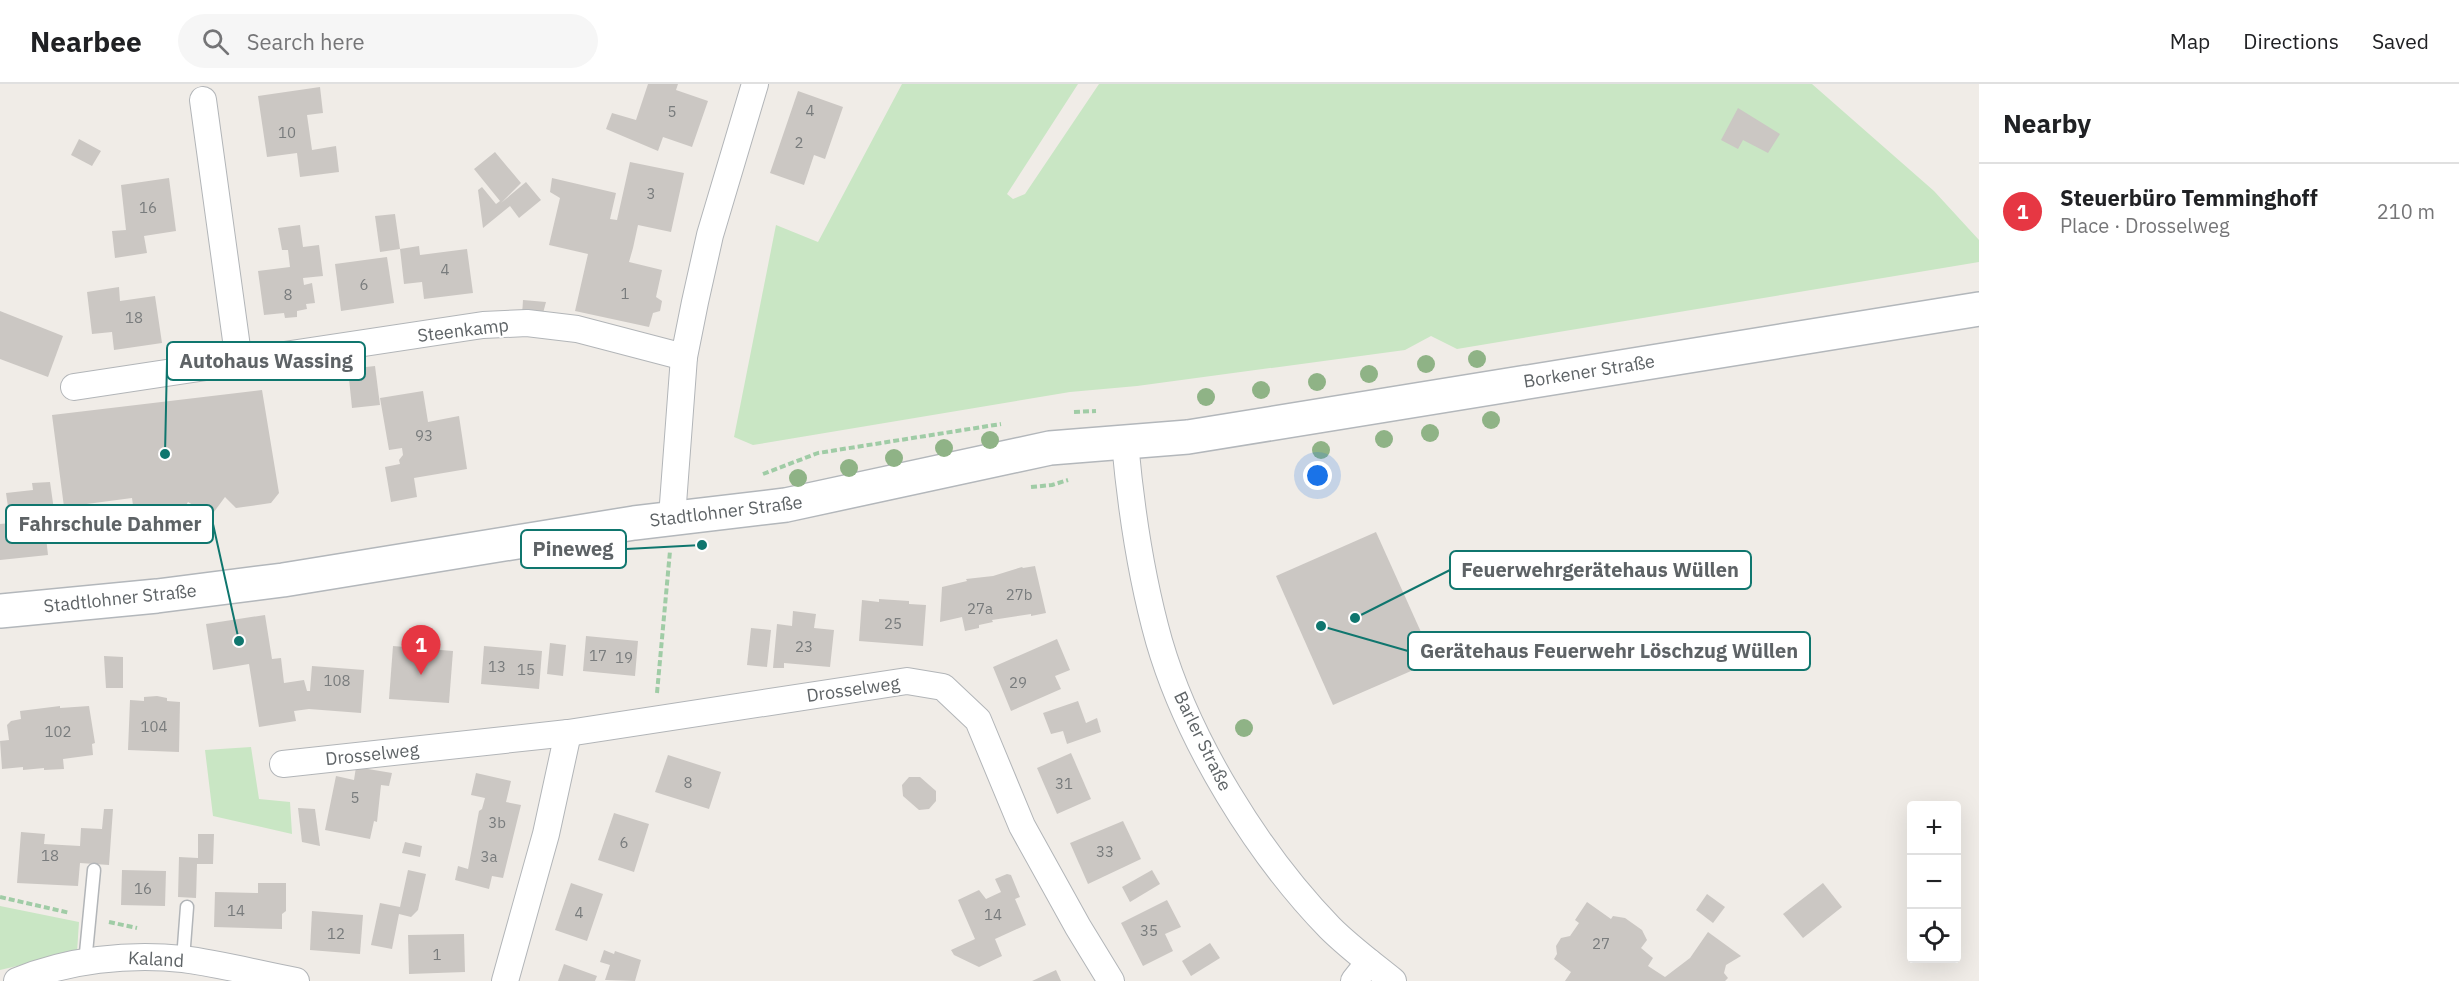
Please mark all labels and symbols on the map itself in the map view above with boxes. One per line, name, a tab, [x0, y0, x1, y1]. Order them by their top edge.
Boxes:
house number: 4	[805, 101, 815, 120]
house number: 5	[667, 102, 677, 121]
house number: 10	[278, 123, 296, 142]
house number: 2	[794, 133, 804, 152]
house number: 3	[646, 184, 656, 203]
house number: 16	[139, 198, 157, 217]
house number: 4	[440, 260, 450, 279]
house number: 6	[359, 275, 369, 294]
house number: 1	[620, 284, 630, 303]
house number: 8	[283, 285, 293, 304]
house number: 18	[125, 308, 143, 327]
street label: Steenkamp	[416, 313, 510, 347]
callout: Autohaus Wassing	[167, 342, 365, 380]
text: Autohaus Wassing	[179, 347, 354, 374]
street label: Borkener Straße	[1522, 349, 1656, 393]
house number: 93	[415, 426, 433, 445]
your location	[1303, 461, 1332, 490]
street label: Stadtlohner Straße	[648, 490, 804, 532]
callout: Fahrschule Dahmer	[6, 505, 213, 543]
text: Fahrschule Dahmer	[19, 510, 202, 537]
callout: Pineweg	[521, 530, 626, 568]
text: Pineweg	[533, 535, 614, 562]
callout: Feuerwehrgerätehaus Wüllen	[1450, 551, 1751, 589]
text: Feuerwehrgerätehaus Wüllen	[1461, 556, 1739, 583]
street label: Stadtlohner Straße	[42, 579, 198, 617]
house number: 27b	[1006, 585, 1032, 604]
house number: 27a	[967, 599, 993, 618]
house number: 25	[884, 614, 902, 633]
pin: 1	[402, 626, 440, 675]
callout: Gerätehaus Feuerwehr Löschzug Wüllen	[1408, 632, 1810, 670]
house number: 23	[795, 637, 813, 656]
text: Gerätehaus Feuerwehr Löschzug Wüllen	[1420, 637, 1798, 664]
house number: 17	[589, 646, 607, 665]
house number: 19	[615, 648, 633, 667]
house number: 13	[488, 657, 506, 676]
house number: 15	[517, 660, 535, 679]
house number: 108	[323, 671, 351, 690]
street label: Drosselweg	[805, 671, 902, 707]
house number: 29	[1009, 673, 1027, 692]
street label: Barler Straße	[1169, 687, 1237, 795]
house number: 104	[140, 717, 168, 736]
house number: 102	[44, 722, 72, 741]
street label: Drosselweg	[324, 738, 420, 770]
house number: 8	[683, 773, 693, 792]
house number: 31	[1055, 774, 1073, 793]
house number: 5	[350, 788, 360, 807]
house number: 3b	[488, 813, 506, 832]
house number: 6	[619, 833, 629, 852]
house number: 33	[1096, 842, 1114, 861]
house number: 18	[41, 846, 59, 865]
house number: 3a	[480, 847, 498, 866]
house number: 16	[134, 879, 152, 898]
house number: 14	[227, 901, 245, 920]
house number: 4	[574, 903, 584, 922]
house number: 14	[984, 905, 1002, 924]
house number: 35	[1140, 921, 1158, 940]
house number: 12	[327, 924, 345, 943]
house number: 27	[1592, 934, 1610, 953]
house number: 1	[432, 945, 442, 964]
street label: Kaland	[127, 946, 185, 972]

